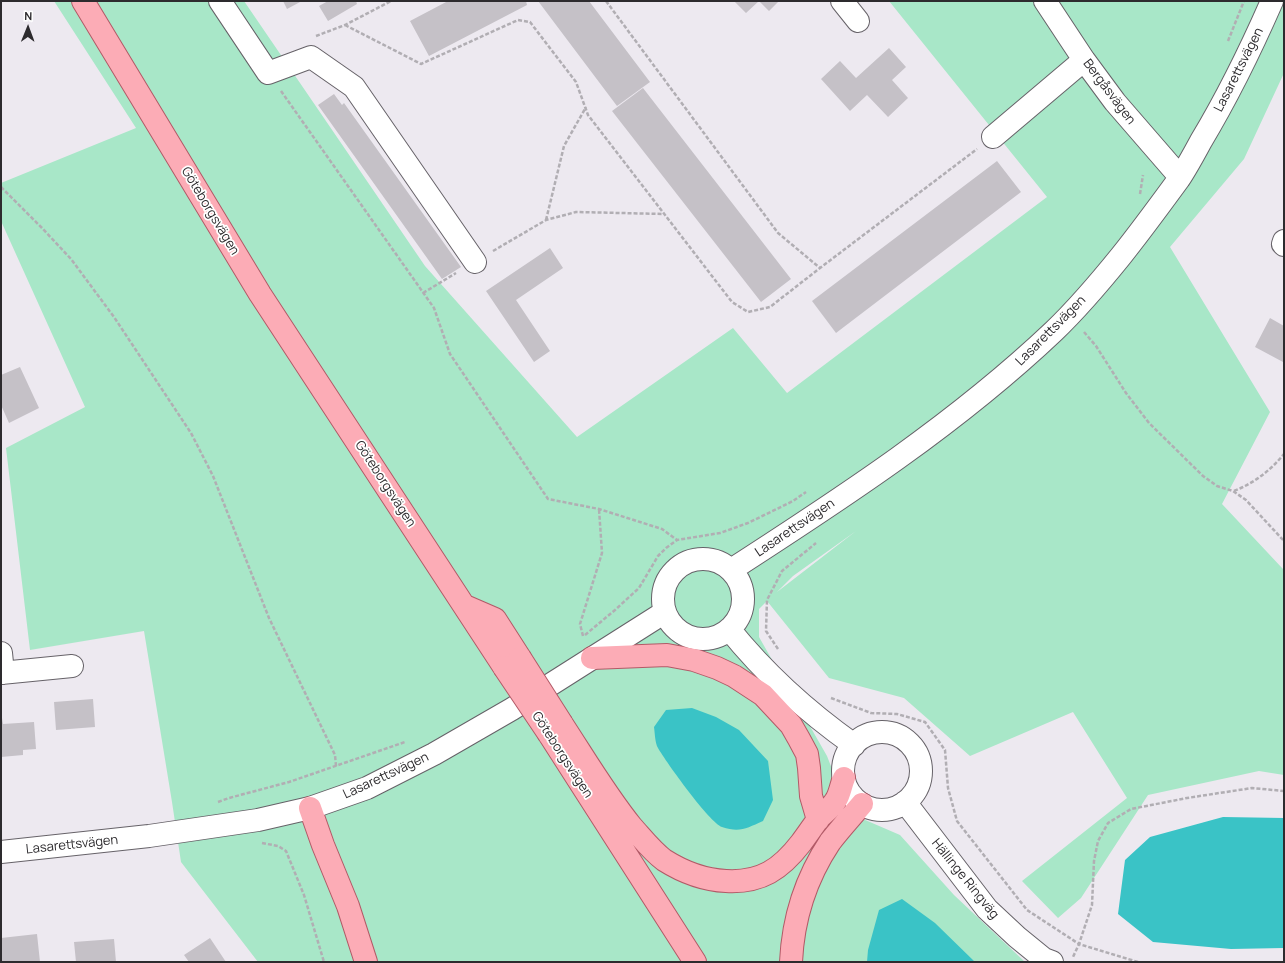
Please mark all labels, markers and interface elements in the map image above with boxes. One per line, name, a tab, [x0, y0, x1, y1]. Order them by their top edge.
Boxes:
north arrow	[8, 8, 48, 48]
text: N	[24, 8, 32, 23]
street label: Lasarettsvägen	[1211, 25, 1267, 115]
street label: Bergåsvägen	[1079, 56, 1139, 128]
street label: Göteborgsvägen	[178, 164, 242, 258]
street label: Lasarettsvägen	[1013, 293, 1089, 369]
street label: Göteborgsvägen	[351, 438, 419, 530]
street label: Lasarettsvägen	[752, 496, 838, 560]
street label: Göteborgsvägen	[528, 709, 596, 801]
street label: Lasarettsvägen	[341, 749, 431, 803]
street label: Lasarettsvägen	[25, 832, 119, 858]
street label: Hällinge Ringväg	[928, 836, 1002, 922]

